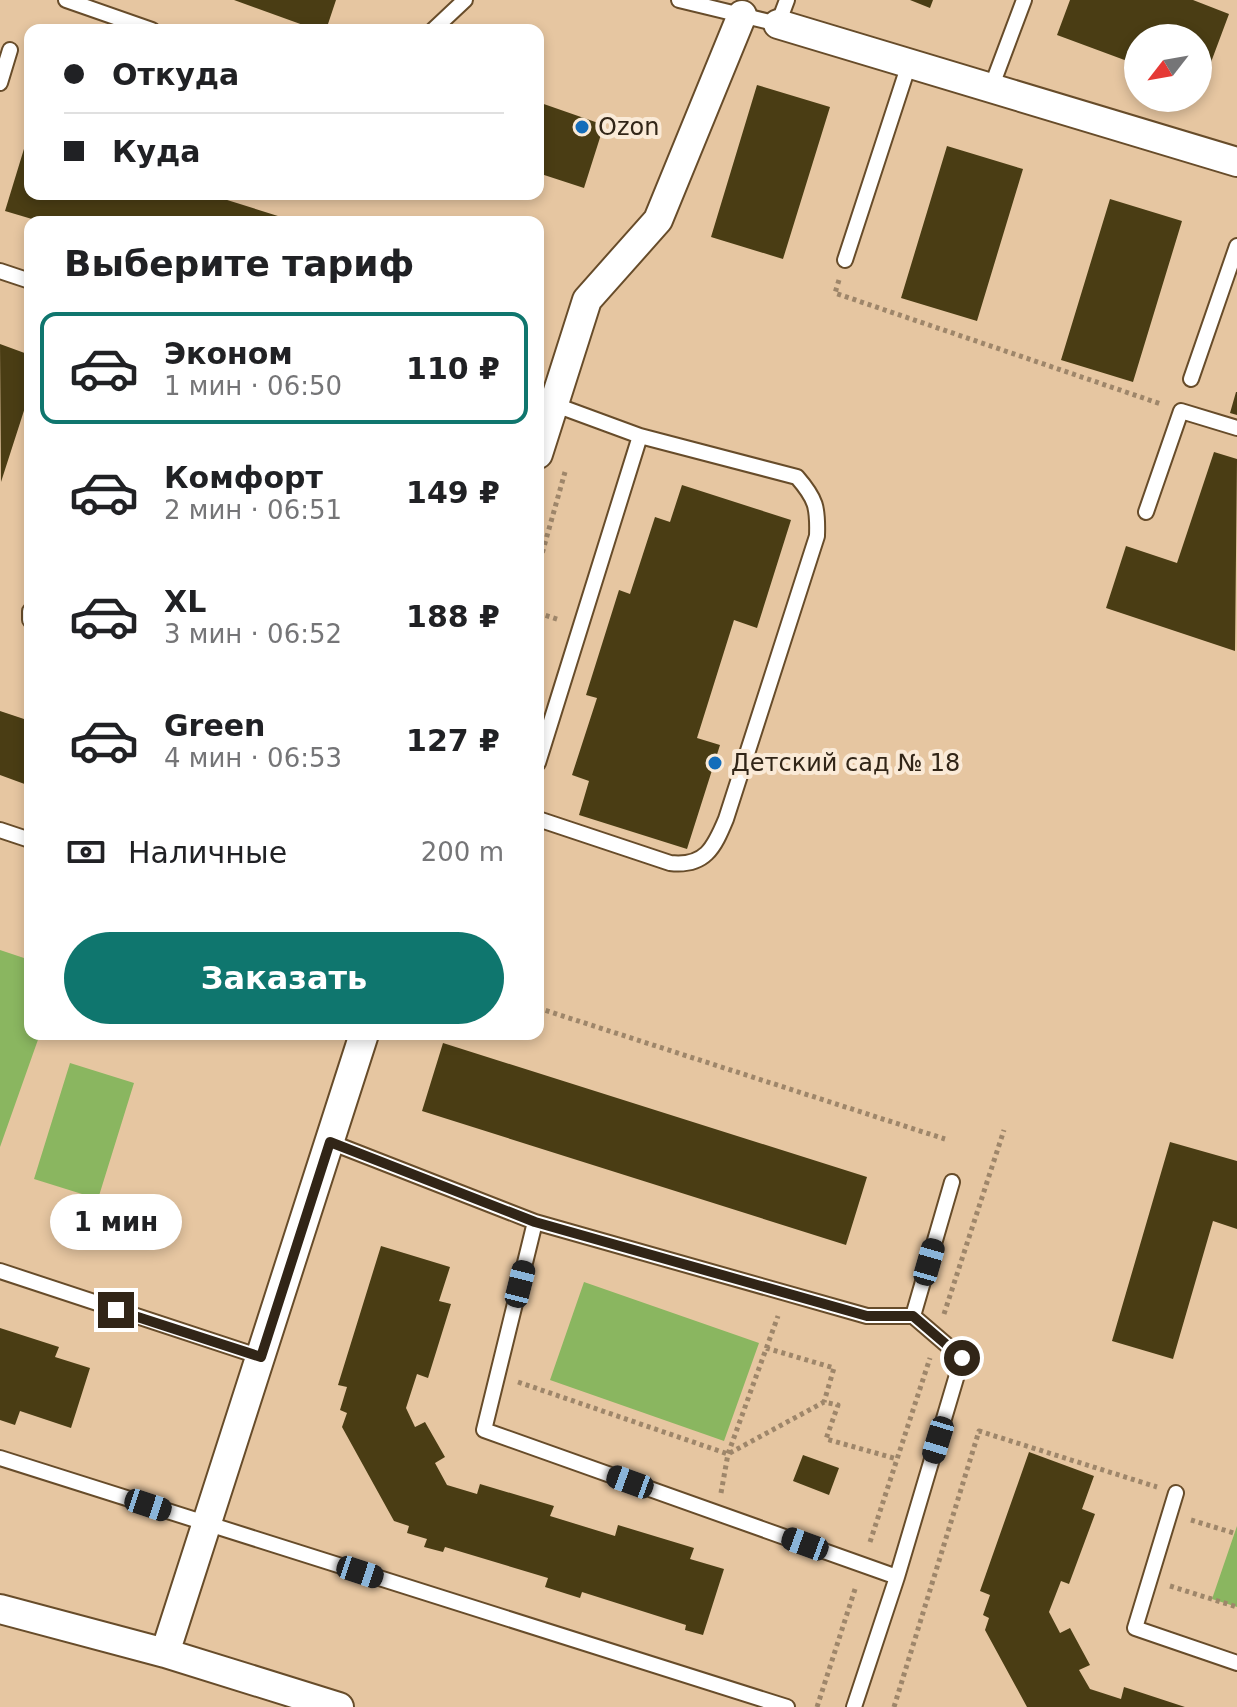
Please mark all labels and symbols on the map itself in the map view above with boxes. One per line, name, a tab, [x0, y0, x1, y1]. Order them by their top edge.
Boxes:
north arrow	[1124, 24, 1212, 112]
place label: Ozon	[598, 113, 659, 141]
marker: Ozon	[573, 118, 591, 136]
place label: Детский сад № 18	[731, 749, 960, 777]
marker: Детский сад № 18	[706, 754, 724, 772]
callout: 1 мин	[50, 1194, 182, 1250]
car	[911, 1236, 947, 1288]
car	[503, 1258, 537, 1310]
route end	[98, 1292, 134, 1328]
route start	[944, 1340, 980, 1376]
car	[920, 1414, 956, 1466]
car	[603, 1463, 657, 1501]
car	[121, 1486, 175, 1524]
car	[778, 1525, 832, 1563]
car	[333, 1553, 387, 1591]

